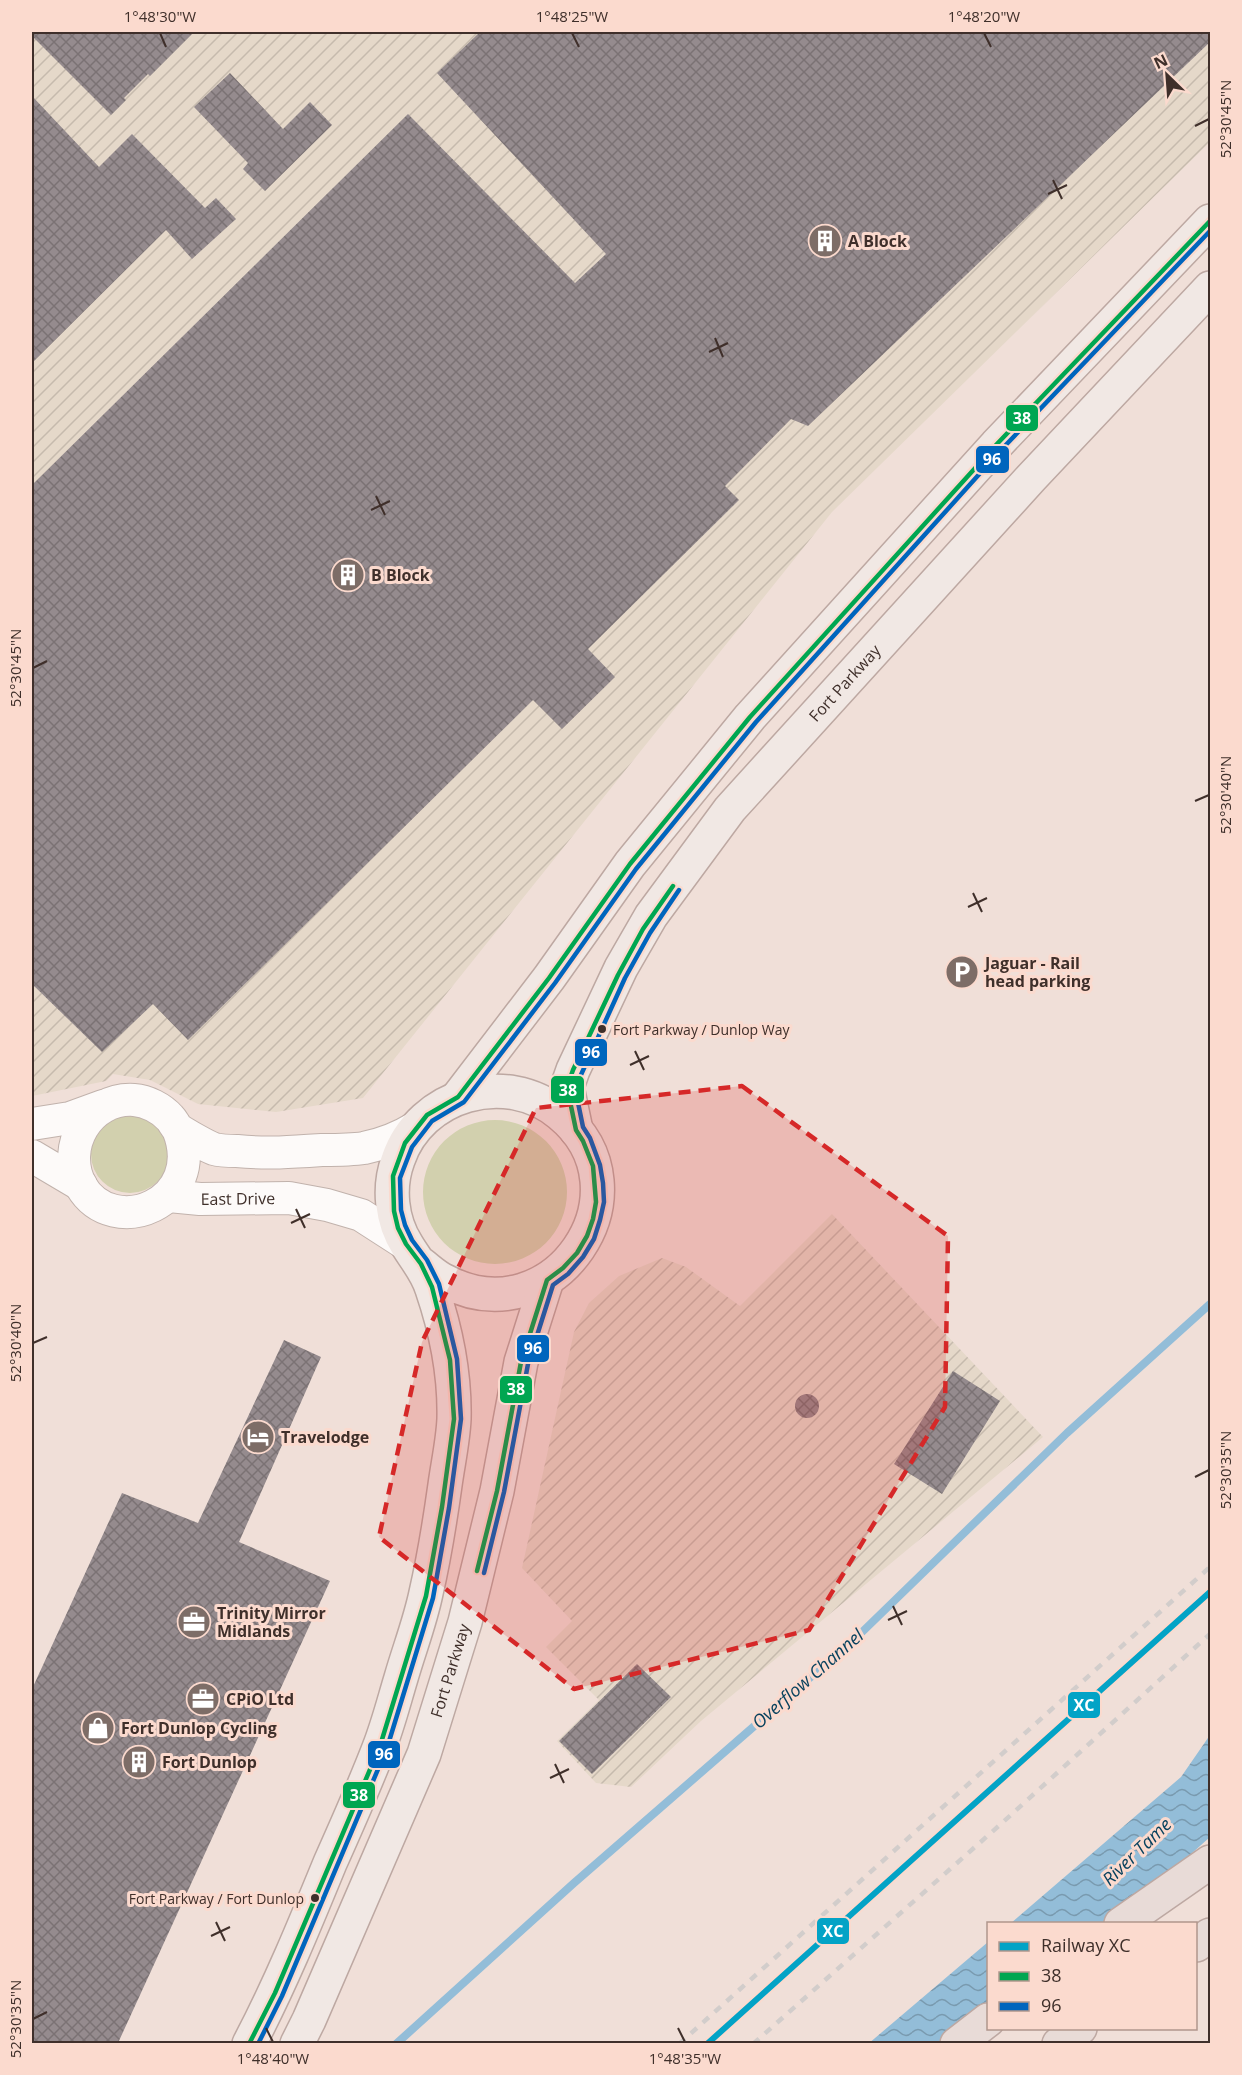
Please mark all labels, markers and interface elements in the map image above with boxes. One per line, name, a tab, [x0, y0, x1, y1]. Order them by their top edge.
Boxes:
text: 1°48'30"W	[124, 6, 196, 26]
text: 1°48'25"W	[536, 6, 608, 26]
text: 1°48'20"W	[948, 6, 1020, 26]
north arrow	[1137, 45, 1197, 105]
text: N	[1150, 49, 1171, 74]
text: 52°30'45"N	[1215, 80, 1235, 158]
building icon: A Block	[807, 223, 843, 259]
place label: A Block	[848, 230, 907, 252]
line badge: 38	[1005, 404, 1039, 432]
text: 38	[1013, 407, 1031, 429]
line badge: 96	[975, 445, 1010, 474]
text: 96	[983, 448, 1001, 470]
building icon: B Block	[330, 557, 366, 593]
place label: B Block	[371, 564, 430, 586]
text: 52°30'45"N	[5, 629, 25, 707]
street label: Fort Parkway	[804, 639, 886, 726]
text: 52°30'40"N	[1215, 756, 1235, 834]
place label: Jaguar - Rail head parking	[983, 952, 1090, 992]
parking icon: Jaguar - Rail head parking	[944, 954, 980, 990]
place label: Fort Parkway / Dunlop Way	[613, 1020, 791, 1039]
marker: Fort Parkway / Dunlop Way	[596, 1023, 608, 1035]
line badge: 96	[574, 1038, 608, 1067]
text: 96	[582, 1041, 600, 1063]
line badge: 38	[550, 1075, 585, 1104]
text: 38	[559, 1079, 577, 1101]
street label: East Drive	[201, 1187, 275, 1210]
text: 52°30'40"N	[5, 1304, 25, 1382]
line badge: 96	[516, 1334, 550, 1363]
text: 96	[524, 1337, 542, 1359]
line badge: 38	[499, 1375, 533, 1404]
text: 38	[507, 1378, 525, 1400]
hotel icon: Travelodge	[240, 1419, 276, 1455]
place label: Travelodge	[281, 1426, 369, 1448]
text: 52°30'35"N	[1215, 1431, 1235, 1509]
place label: Trinity Mirror Midlands	[217, 1602, 326, 1642]
office icon: Trinity Mirror Midlands	[176, 1604, 212, 1640]
street label: Fort Parkway	[425, 1620, 475, 1720]
water label: Overflow Channel	[746, 1623, 869, 1733]
office icon: CPiO Ltd	[185, 1681, 221, 1717]
place label: CPiO Ltd	[226, 1688, 294, 1710]
line badge: XC	[1067, 1691, 1101, 1719]
text: XC	[1074, 1694, 1094, 1716]
shop icon: Fort Dunlop Cycling	[80, 1710, 116, 1746]
place label: Fort Dunlop Cycling	[121, 1717, 277, 1739]
line badge: 96	[367, 1740, 401, 1769]
text: 96	[375, 1743, 393, 1765]
building icon: Fort Dunlop	[121, 1744, 157, 1780]
place label: Fort Dunlop	[162, 1751, 257, 1773]
line badge: 38	[342, 1781, 376, 1809]
text: 38	[350, 1784, 368, 1806]
water label: River Tame	[1096, 1812, 1176, 1890]
place label: Fort Parkway / Fort Dunlop	[129, 1889, 304, 1908]
marker: Fort Parkway / Fort Dunlop	[309, 1892, 321, 1904]
line badge: XC	[816, 1917, 850, 1945]
text: XC	[823, 1920, 843, 1942]
legend	[987, 1922, 1197, 2030]
text: Railway XC	[1041, 1933, 1131, 1957]
text: 38	[1041, 1963, 1062, 1987]
text: 52°30'35"N	[5, 1980, 25, 2058]
text: 96	[1041, 1993, 1062, 2017]
text: 1°48'40"W	[237, 2048, 309, 2068]
text: 1°48'35"W	[649, 2048, 721, 2068]

